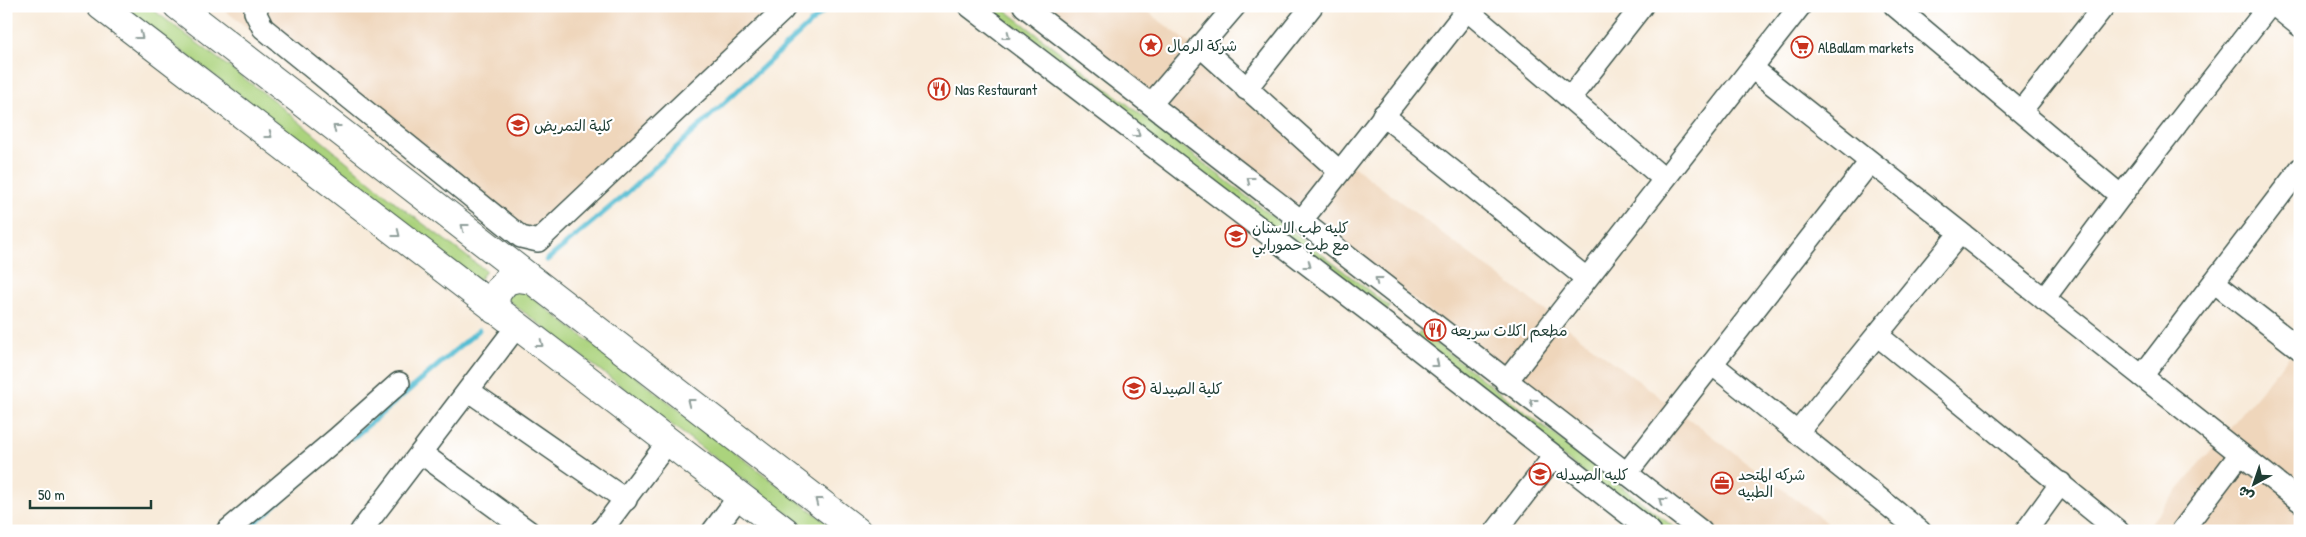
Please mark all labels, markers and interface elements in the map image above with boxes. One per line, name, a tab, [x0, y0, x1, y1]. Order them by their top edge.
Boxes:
one-way arrow	[134, 30, 144, 39]
one-way arrow	[1001, 30, 1011, 39]
place icon: شركة الرمال	[1139, 33, 1163, 57]
place label: شركة الرمال	[1167, 35, 1237, 56]
supermarket icon: AlBallam markets	[1790, 35, 1814, 59]
place label: AlBallam markets	[1818, 37, 1914, 58]
restaurant icon: Nas Restaurant	[927, 77, 951, 101]
place label: Nas Restaurant	[955, 79, 1038, 100]
school or university icon: كلية التمريض	[506, 113, 530, 137]
place label: كلية التمريض	[534, 115, 613, 136]
one-way arrow	[332, 125, 342, 134]
one-way arrow	[263, 129, 272, 138]
one-way arrow	[1131, 129, 1140, 137]
one-way arrow	[1247, 178, 1256, 186]
place label: كليه طب الاسنان مع طب حمورابي	[1252, 217, 1350, 258]
school or university icon: كليه طب الاسنان مع طب حمورابي	[1224, 224, 1248, 248]
one-way arrow	[461, 225, 470, 233]
one-way arrow	[391, 229, 400, 237]
one-way arrow	[1302, 259, 1312, 268]
one-way arrow	[1375, 278, 1384, 286]
restaurant icon: مطعم اكلات سريعه	[1423, 318, 1447, 342]
place label: مطعم اكلات سريعه	[1451, 320, 1568, 343]
one-way arrow	[534, 338, 543, 346]
one-way arrow	[1430, 358, 1439, 366]
school or university icon: كلية الصيدلة	[1122, 376, 1146, 400]
place label: كلية الصيدلة	[1150, 378, 1222, 399]
one-way arrow	[687, 399, 696, 407]
one-way arrow	[1530, 400, 1539, 408]
north arrow	[2228, 460, 2278, 510]
school or university icon: كليه الصيدله	[1528, 462, 1552, 486]
place label: كليه الصيدله	[1556, 464, 1628, 485]
place label: شركه المتحد الطبيه	[1738, 464, 1805, 502]
office icon: شركه المتحد الطبيه	[1710, 471, 1734, 495]
scale bar	[30, 477, 151, 509]
text: ش	[2233, 482, 2257, 507]
text: 50 m	[38, 484, 65, 505]
one-way arrow	[814, 498, 824, 507]
one-way arrow	[1658, 498, 1668, 507]

